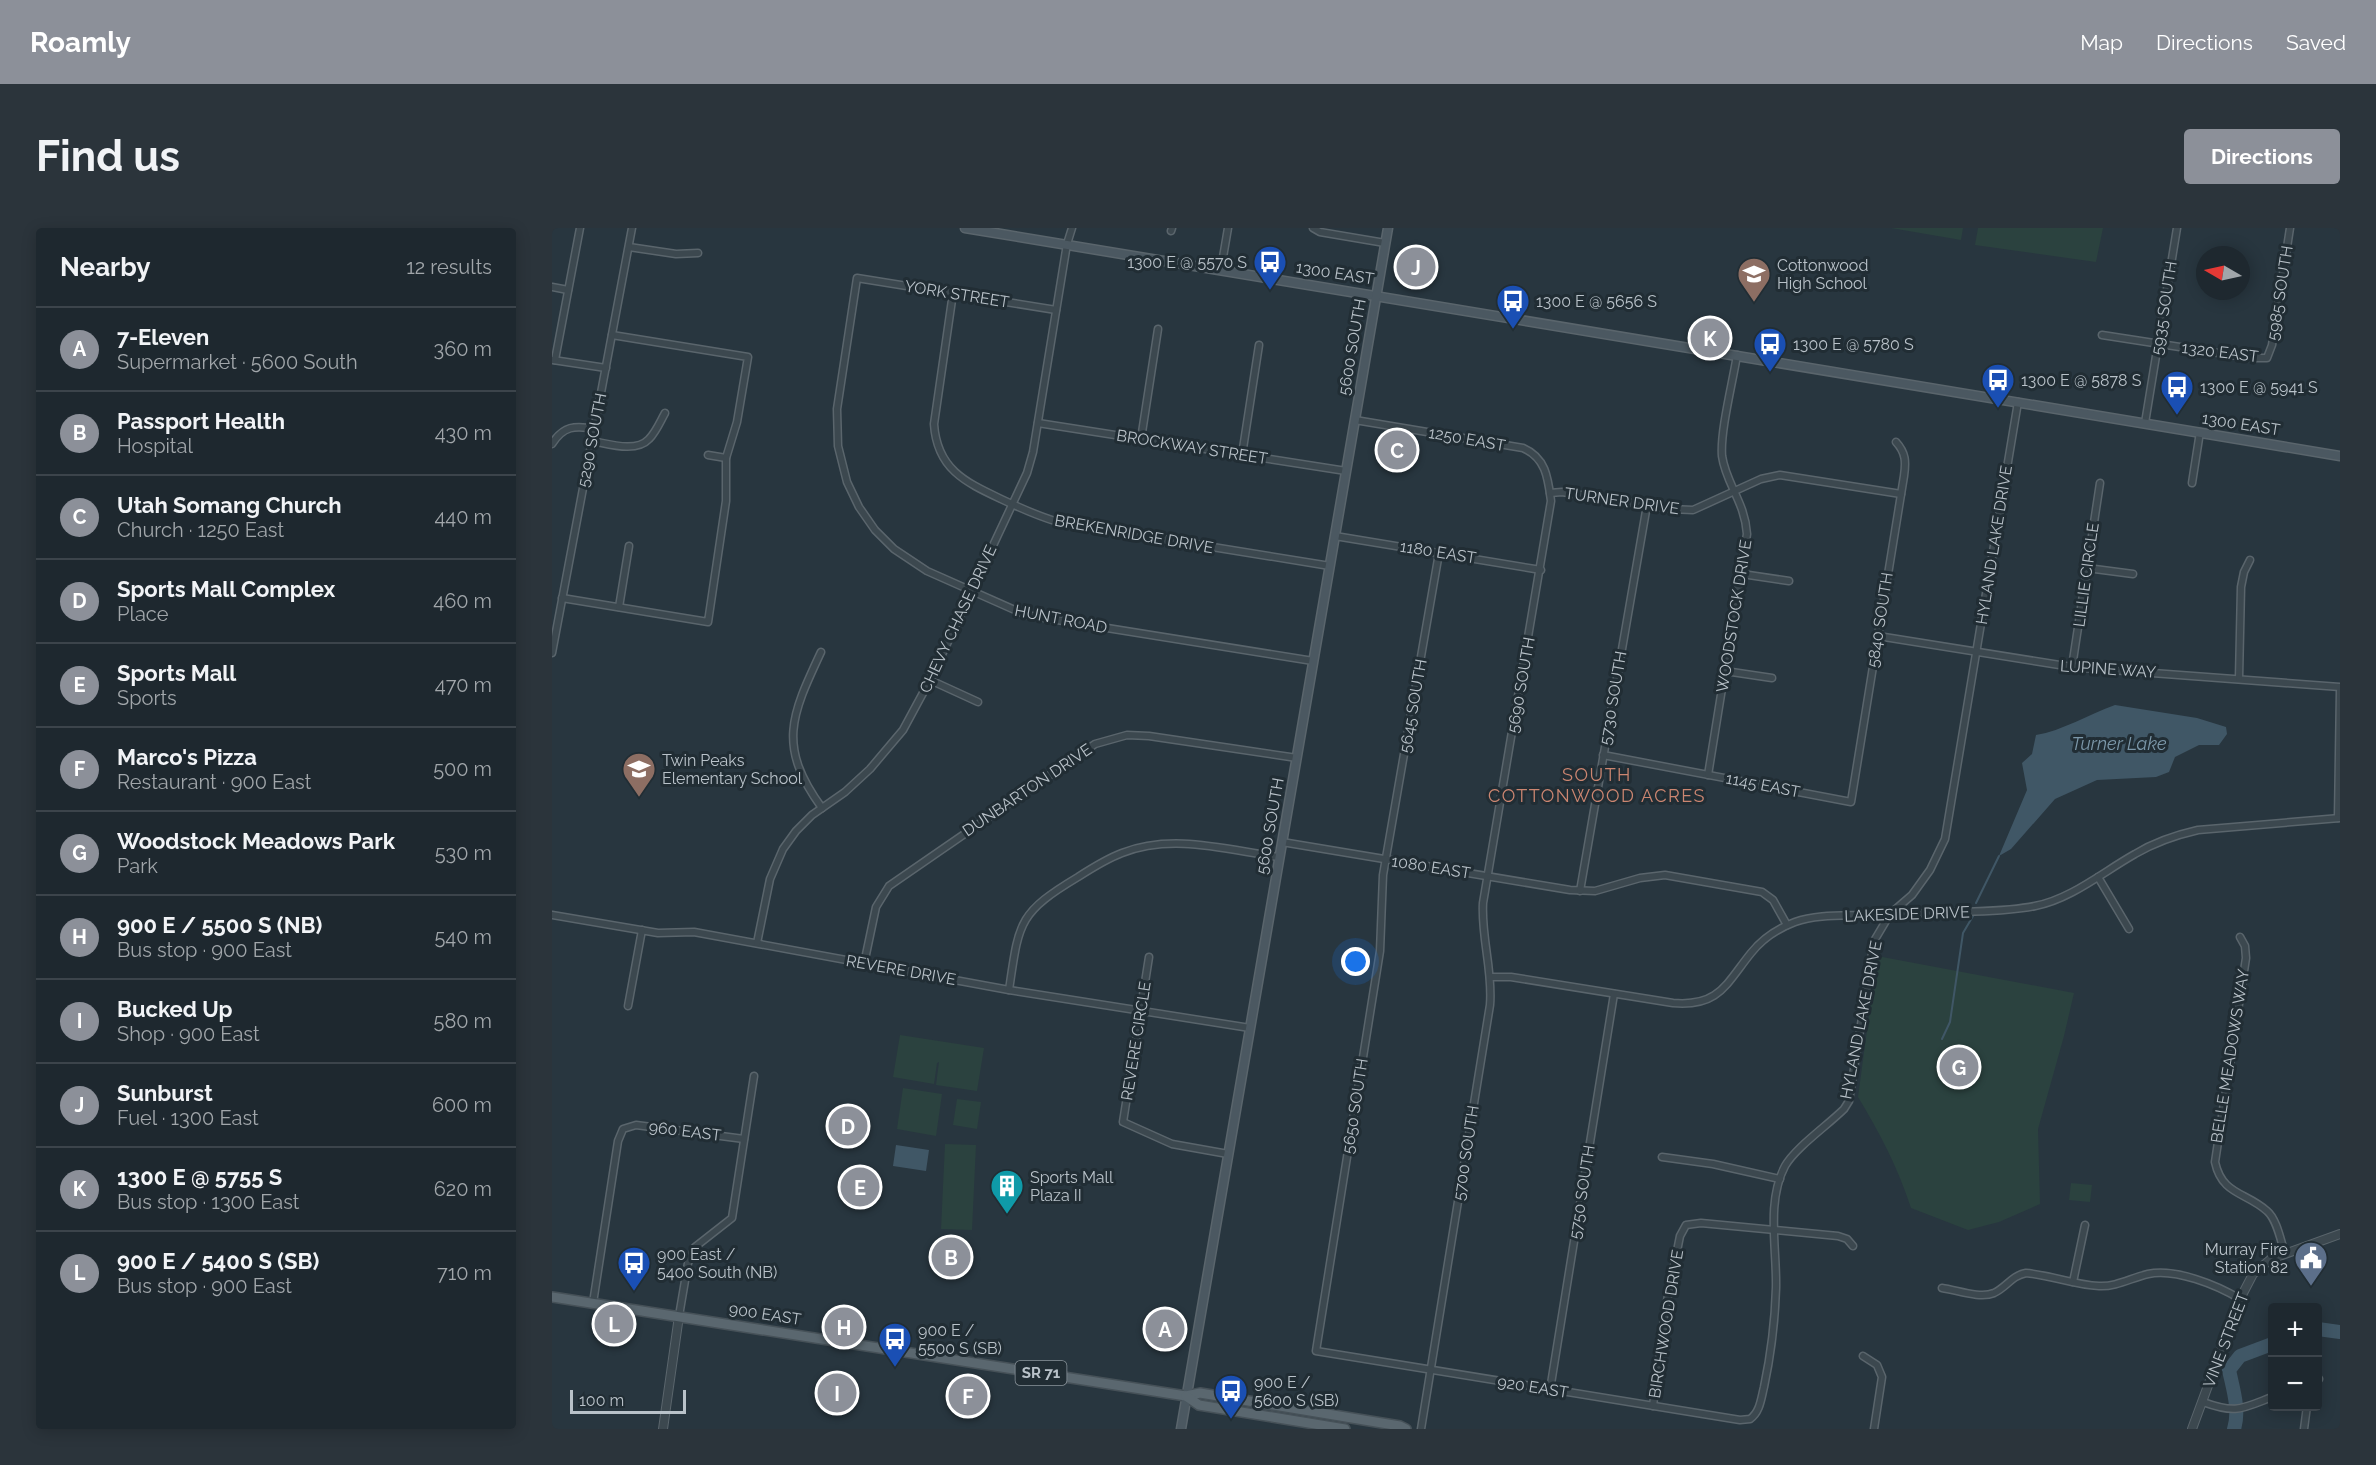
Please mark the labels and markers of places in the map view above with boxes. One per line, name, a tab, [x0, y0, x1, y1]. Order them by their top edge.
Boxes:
bus stop icon: 1300 E @ 5570 S	[1252, 244, 1288, 291]
pin: J	[1396, 244, 1436, 290]
place label: 1300 E @ 5570 S	[1127, 253, 1247, 272]
school or university icon: Cottonwood High School	[1736, 256, 1772, 303]
place label: Cottonwood High School	[1777, 256, 1868, 293]
bus stop icon: 1300 E @ 5656 S	[1495, 283, 1531, 330]
place label: 1300 E @ 5656 S	[1536, 292, 1657, 311]
pin: K	[1690, 316, 1730, 360]
bus stop icon: 1300 E @ 5780 S	[1752, 326, 1788, 373]
place label: 1300 E @ 5780 S	[1793, 335, 1914, 354]
bus stop icon: 1300 E @ 5878 S	[1980, 362, 2016, 409]
bus stop icon: 1300 E @ 5941 S	[2159, 369, 2195, 416]
place label: 1300 E @ 5878 S	[2021, 371, 2142, 390]
place label: 1300 E @ 5941 S	[2200, 378, 2318, 397]
pin: C	[1378, 428, 1416, 472]
school or university icon: Twin Peaks Elementary School	[621, 751, 657, 798]
place label: Twin Peaks Elementary School	[662, 751, 803, 788]
pin: G	[1940, 1044, 1978, 1090]
pin: D	[828, 1104, 868, 1148]
pin: E	[840, 1164, 880, 1210]
building icon: Sports Mall Plaza II	[989, 1168, 1025, 1215]
place label: Sports Mall Plaza II	[1030, 1168, 1114, 1205]
pin: B	[932, 1234, 970, 1280]
place label: Murray Fire Station 82	[2205, 1240, 2288, 1277]
public building icon: Murray Fire Station 82	[2293, 1240, 2329, 1287]
bus stop icon: 900 East / 5400 South (NB)	[616, 1245, 652, 1292]
place label: 900 East / 5400 South (NB)	[657, 1245, 777, 1282]
pin: L	[594, 1302, 634, 1346]
pin: H	[824, 1304, 864, 1350]
pin: A	[1146, 1306, 1184, 1352]
bus stop icon: 900 E / 5500 S (SB)	[877, 1321, 913, 1368]
place label: 900 E / 5500 S (SB)	[918, 1321, 1002, 1358]
pin: I	[818, 1370, 856, 1416]
bus stop icon: 900 E / 5600 S (SB)	[1213, 1373, 1249, 1420]
place label: 900 E / 5600 S (SB)	[1254, 1373, 1339, 1410]
pin: F	[948, 1374, 988, 1418]

